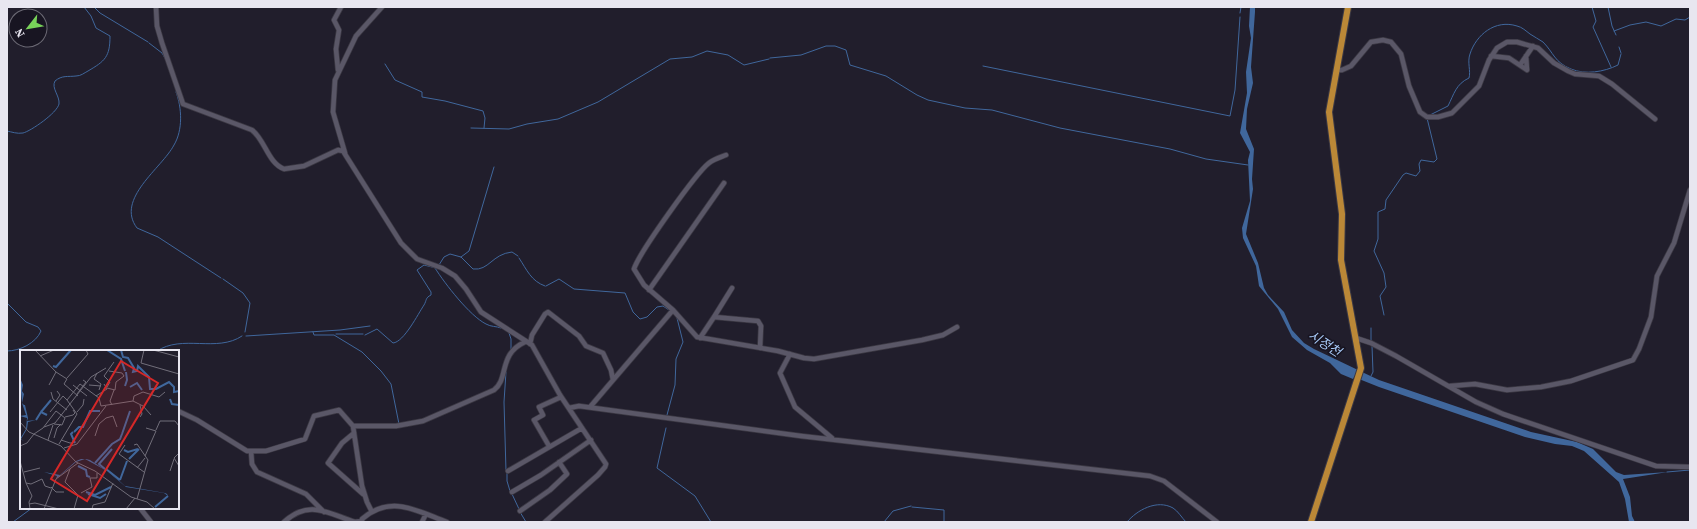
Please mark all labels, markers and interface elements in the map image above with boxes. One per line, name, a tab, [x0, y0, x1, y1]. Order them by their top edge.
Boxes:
north arrow	[8, 8, 48, 48]
text: N	[11, 26, 28, 40]
water label: 시정천	[1305, 327, 1345, 361]
inset map	[20, 350, 179, 509]

